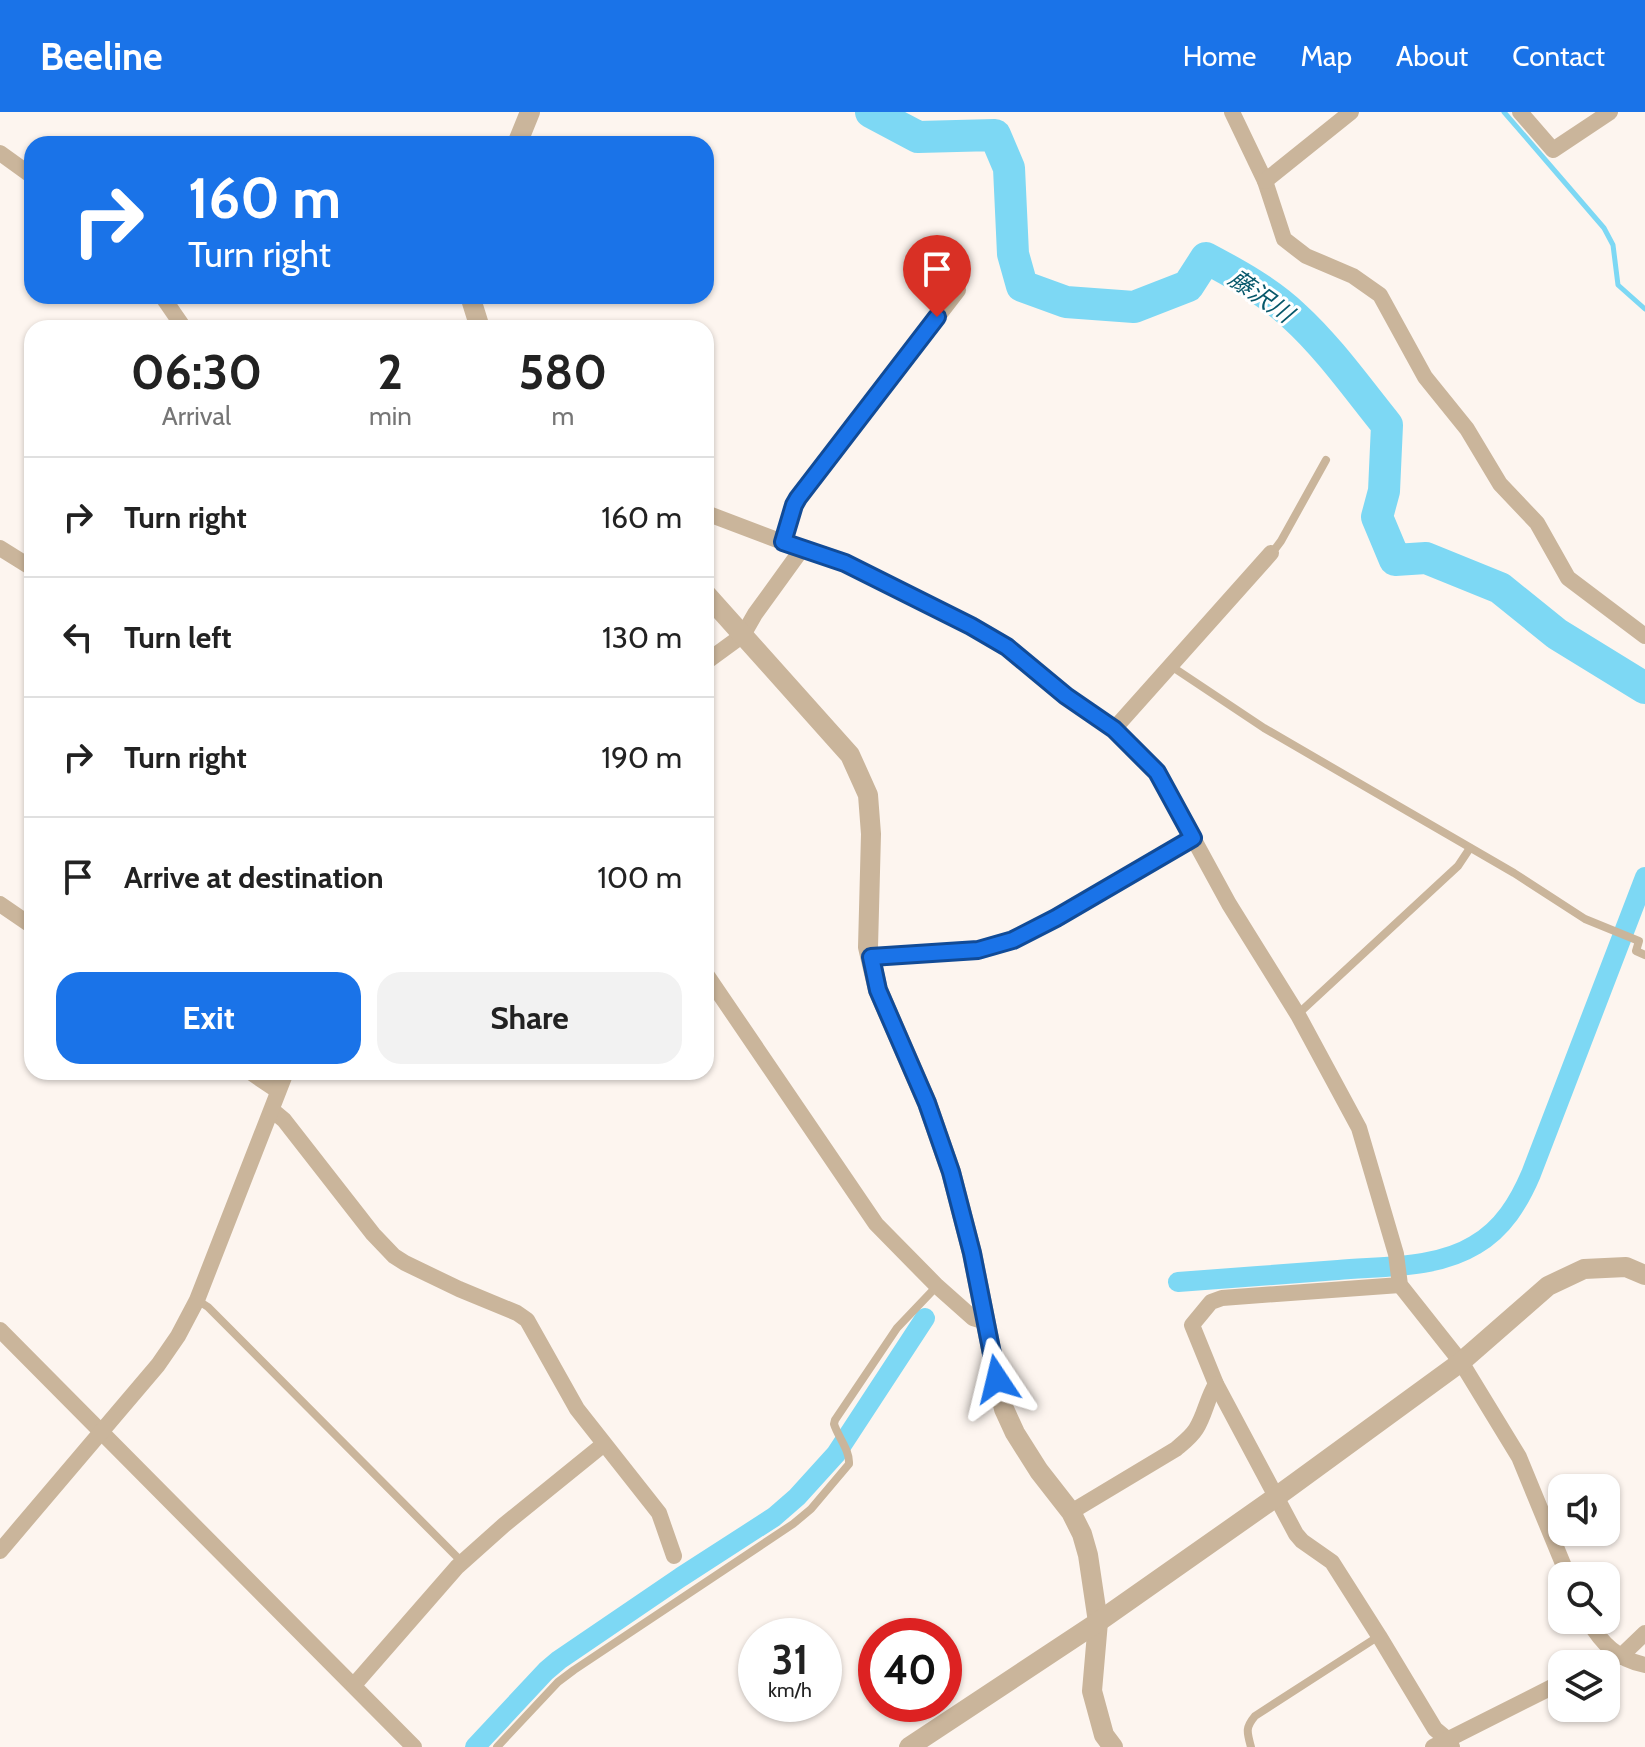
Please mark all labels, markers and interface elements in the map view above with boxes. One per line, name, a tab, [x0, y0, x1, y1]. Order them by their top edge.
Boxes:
text: Beeline	[40, 33, 163, 80]
text: Home	[1183, 39, 1256, 73]
text: Map	[1300, 39, 1352, 73]
text: About	[1396, 39, 1468, 73]
text: Contact	[1512, 39, 1605, 73]
text: 160 m	[188, 164, 341, 232]
icon: right	[56, 168, 160, 272]
text: Turn right	[188, 232, 331, 276]
pin	[903, 235, 971, 317]
icon: arrive	[915, 247, 959, 291]
water label: 藤沢川	[1223, 263, 1301, 330]
text: 06:30	[131, 343, 262, 401]
text: 2	[378, 343, 403, 401]
text: 580	[519, 343, 607, 401]
text: Arrival	[162, 400, 231, 432]
text: min	[369, 400, 412, 432]
text: m	[551, 400, 574, 432]
icon: right	[56, 495, 100, 539]
text: Turn right	[124, 499, 247, 536]
text: 160 m	[601, 499, 682, 536]
icon: left	[56, 615, 100, 659]
text: Turn left	[124, 619, 232, 656]
text: 130 m	[602, 619, 682, 656]
icon: right	[56, 735, 100, 779]
text: Turn right	[124, 739, 247, 776]
text: 190 m	[601, 739, 682, 776]
icon: arrive	[56, 855, 100, 899]
text: Arrive at destination	[124, 859, 384, 896]
text: 100 m	[597, 859, 682, 896]
button: Exit	[56, 972, 361, 1064]
button: Share	[377, 972, 682, 1064]
position arrow	[955, 1337, 1039, 1421]
map controls	[1548, 1474, 1620, 1722]
button: sound	[1548, 1474, 1620, 1546]
button: search	[1548, 1562, 1620, 1634]
speed limit sign: 40	[858, 1618, 962, 1722]
text: 31	[772, 1635, 808, 1684]
button: layers	[1548, 1650, 1620, 1722]
text: km/h	[768, 1678, 812, 1702]

